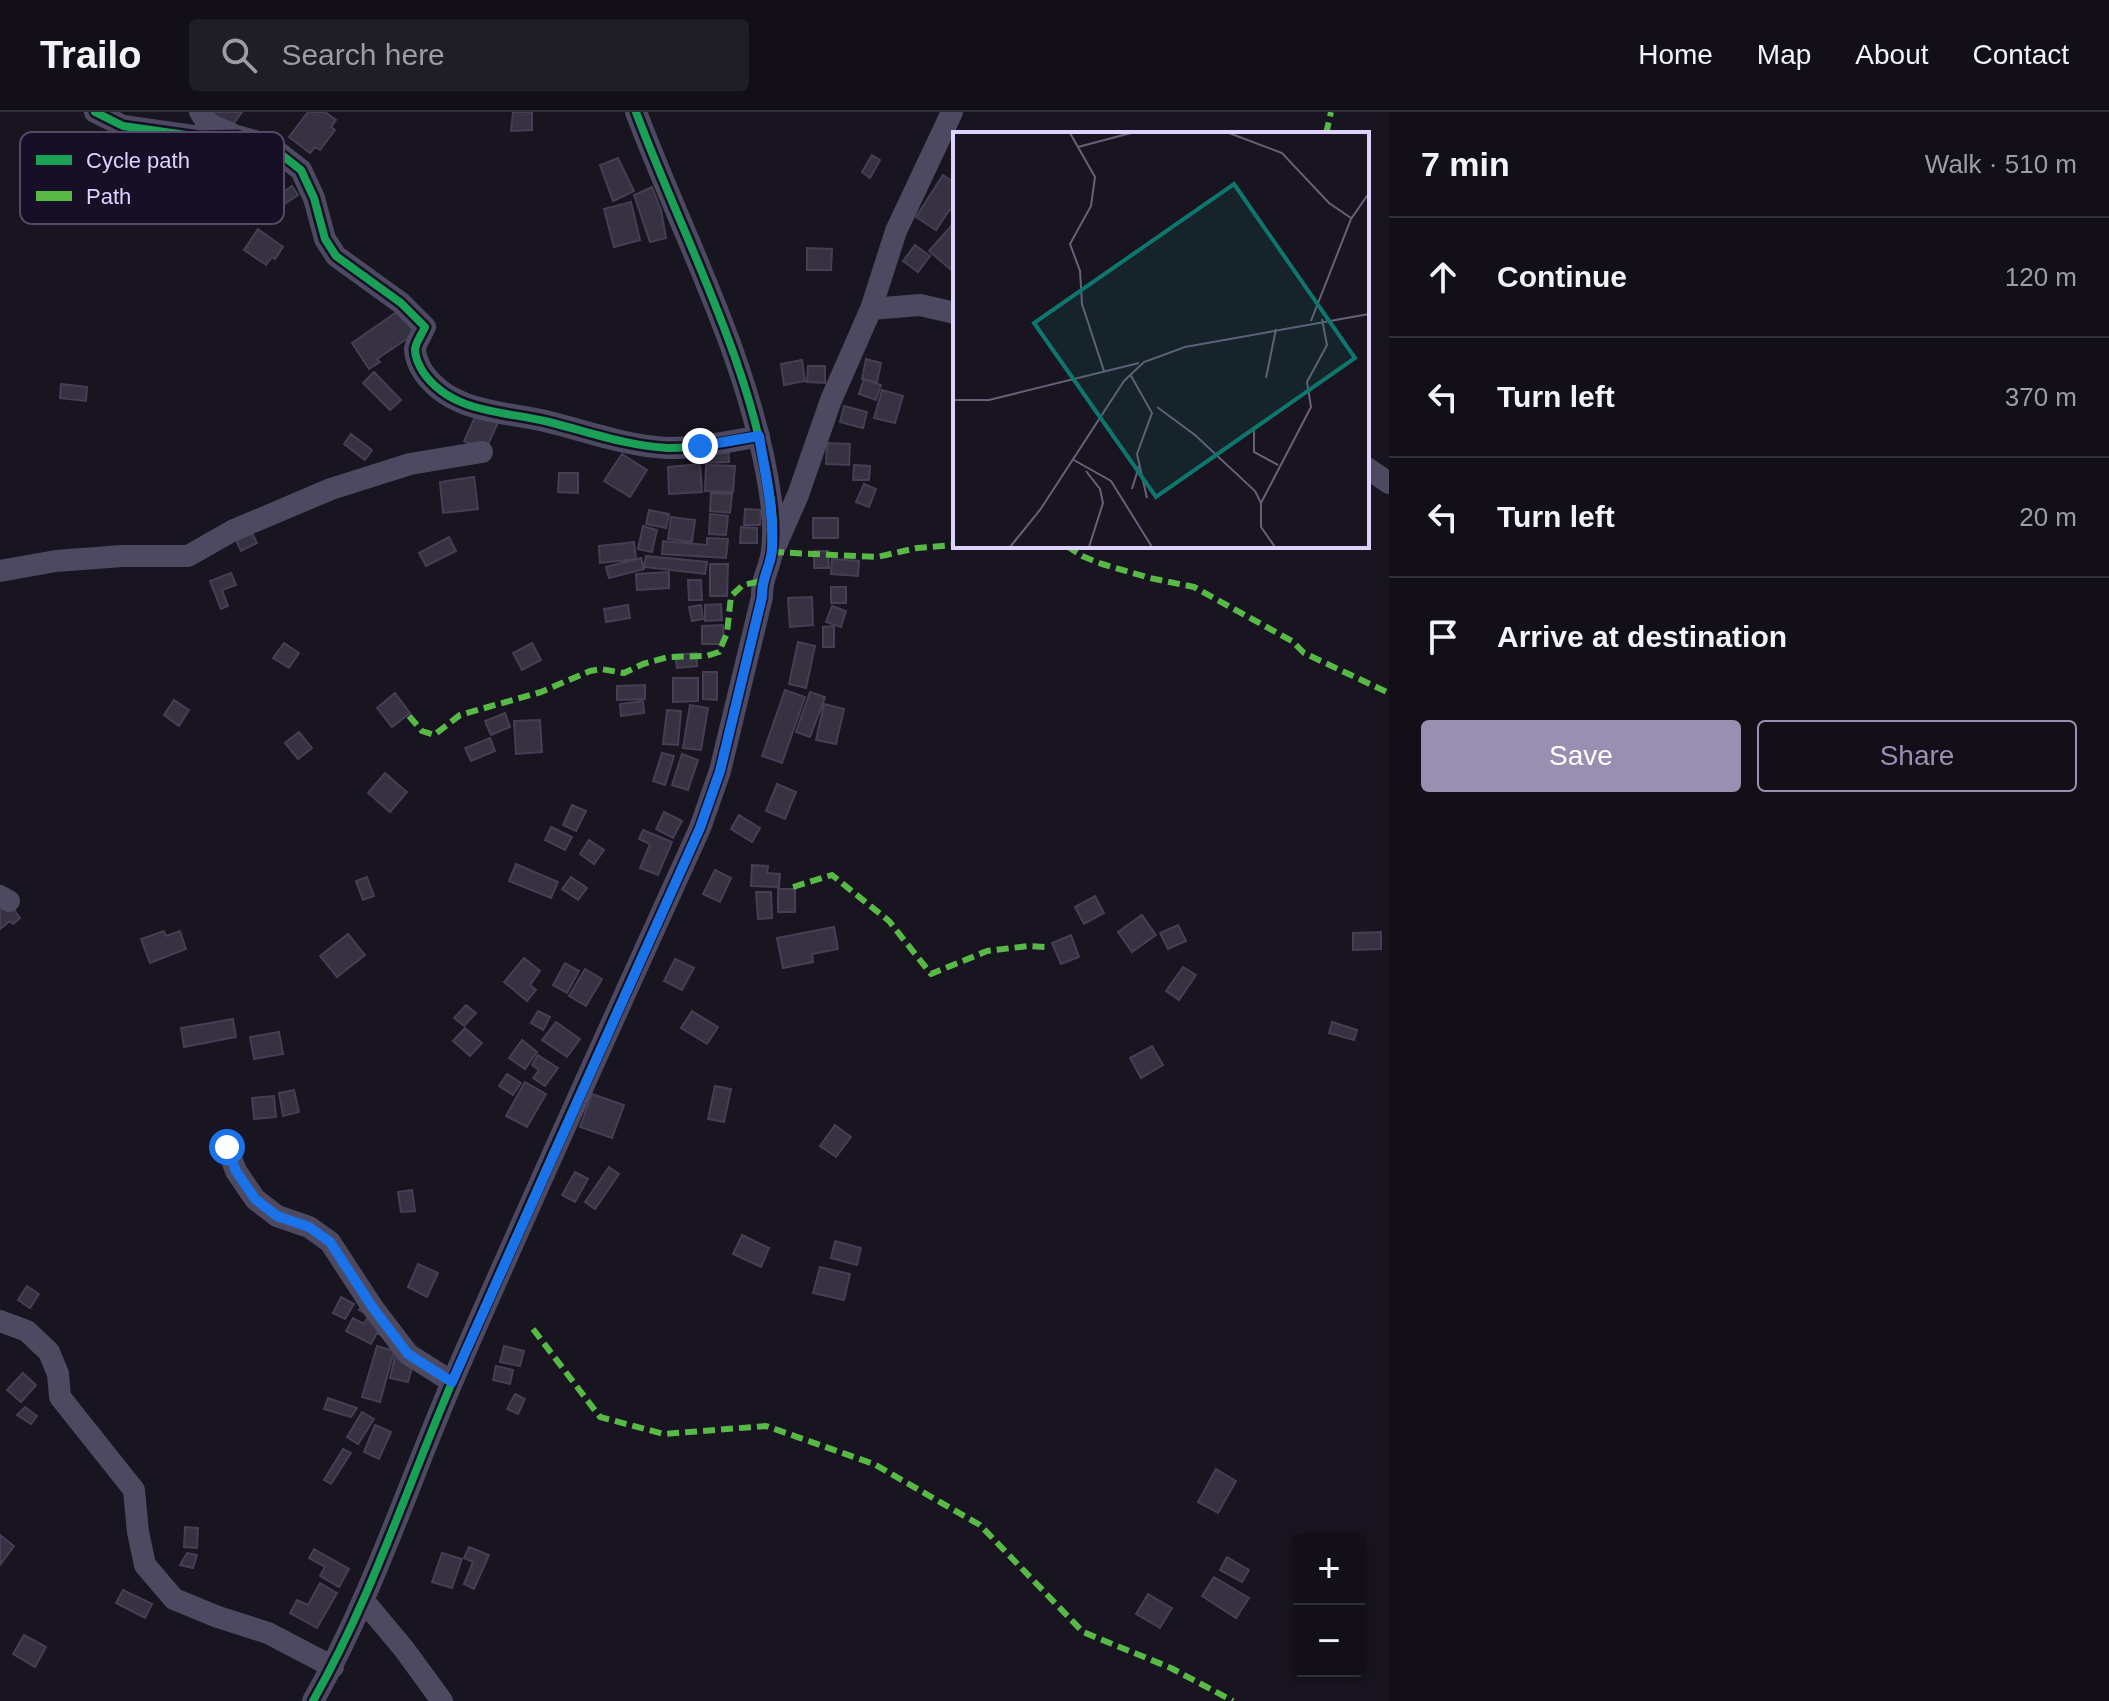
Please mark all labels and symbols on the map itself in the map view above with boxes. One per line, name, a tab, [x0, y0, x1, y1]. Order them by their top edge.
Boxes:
legend	[20, 132, 284, 224]
inset map	[953, 132, 1369, 548]
text: Cycle path	[86, 148, 190, 173]
text: Path	[86, 184, 131, 209]
route end	[682, 428, 718, 464]
route start	[209, 1129, 245, 1165]

